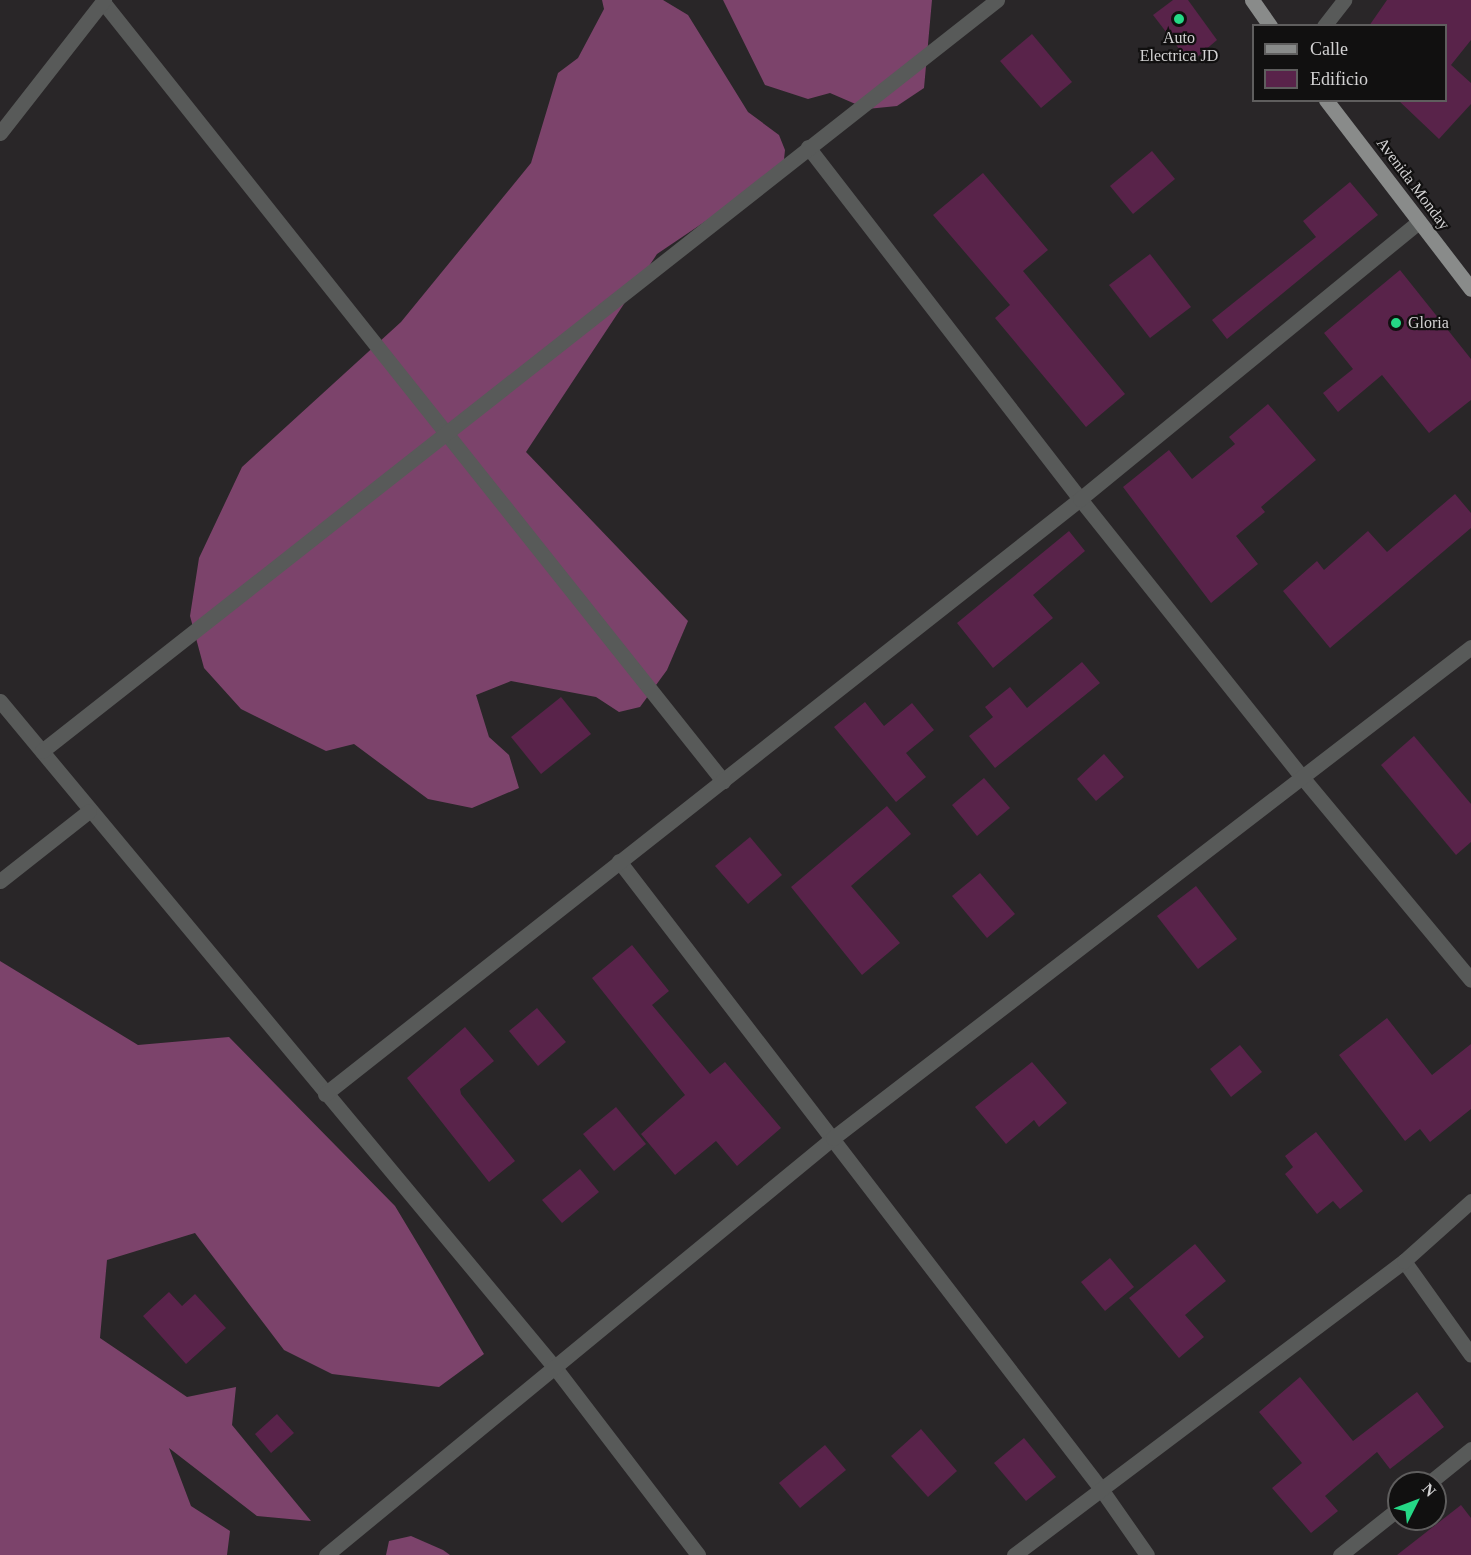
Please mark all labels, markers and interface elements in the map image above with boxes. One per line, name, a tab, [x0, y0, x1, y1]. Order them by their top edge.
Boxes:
marker: Auto Electrica JD	[1172, 12, 1186, 26]
legend	[1252, 24, 1447, 102]
place label: Auto Electrica JD	[1140, 28, 1218, 66]
text: Calle	[1310, 39, 1348, 59]
text: Edificio	[1310, 69, 1368, 89]
street label: Avenida Monday	[1372, 134, 1454, 234]
place label: Gloria	[1408, 313, 1449, 333]
marker: Gloria	[1389, 316, 1403, 330]
north arrow	[1387, 1471, 1447, 1531]
text: N	[1419, 1480, 1439, 1500]

